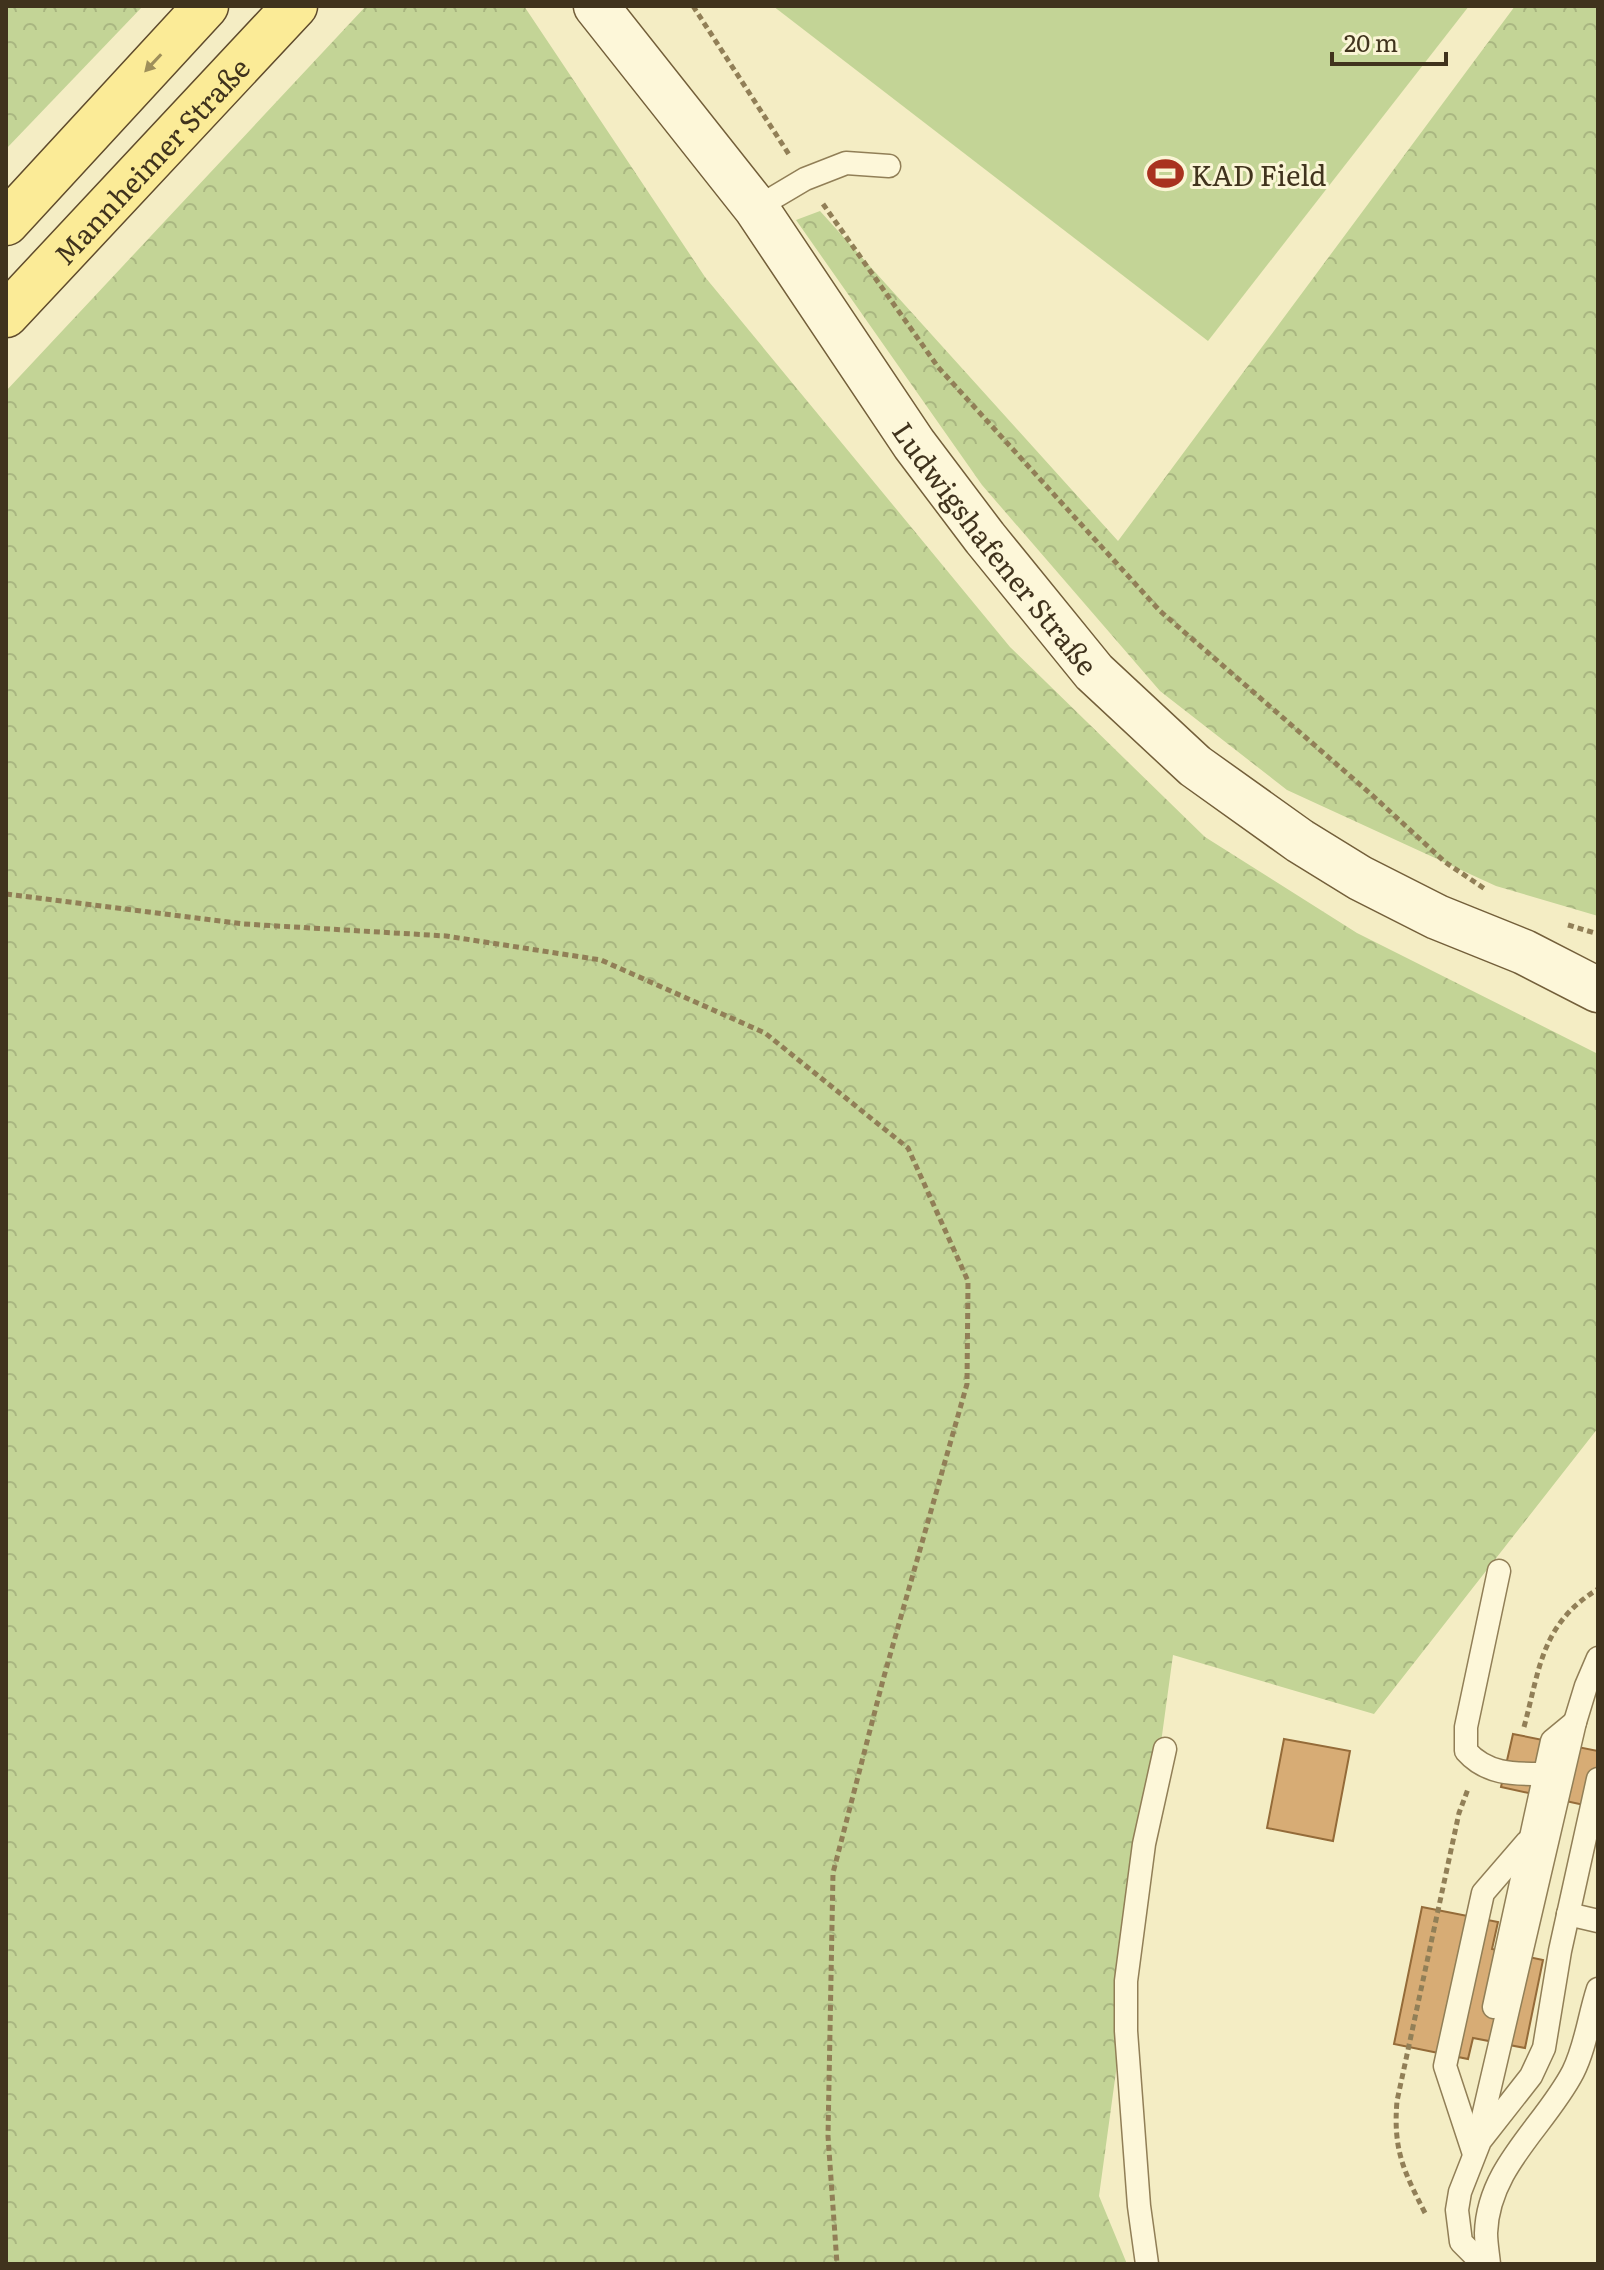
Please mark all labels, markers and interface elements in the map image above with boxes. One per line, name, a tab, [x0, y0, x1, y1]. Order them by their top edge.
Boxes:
scale bar	[1332, 16, 1446, 66]
text: 20 m	[1344, 24, 1398, 59]
street label: Mannheimer Straße	[43, 47, 259, 273]
one-way arrow	[145, 54, 163, 73]
place label: KAD Field	[1191, 153, 1326, 195]
sports icon: KAD Field	[1146, 155, 1184, 193]
street label: Ludwigshafener Straße	[883, 413, 1109, 684]

